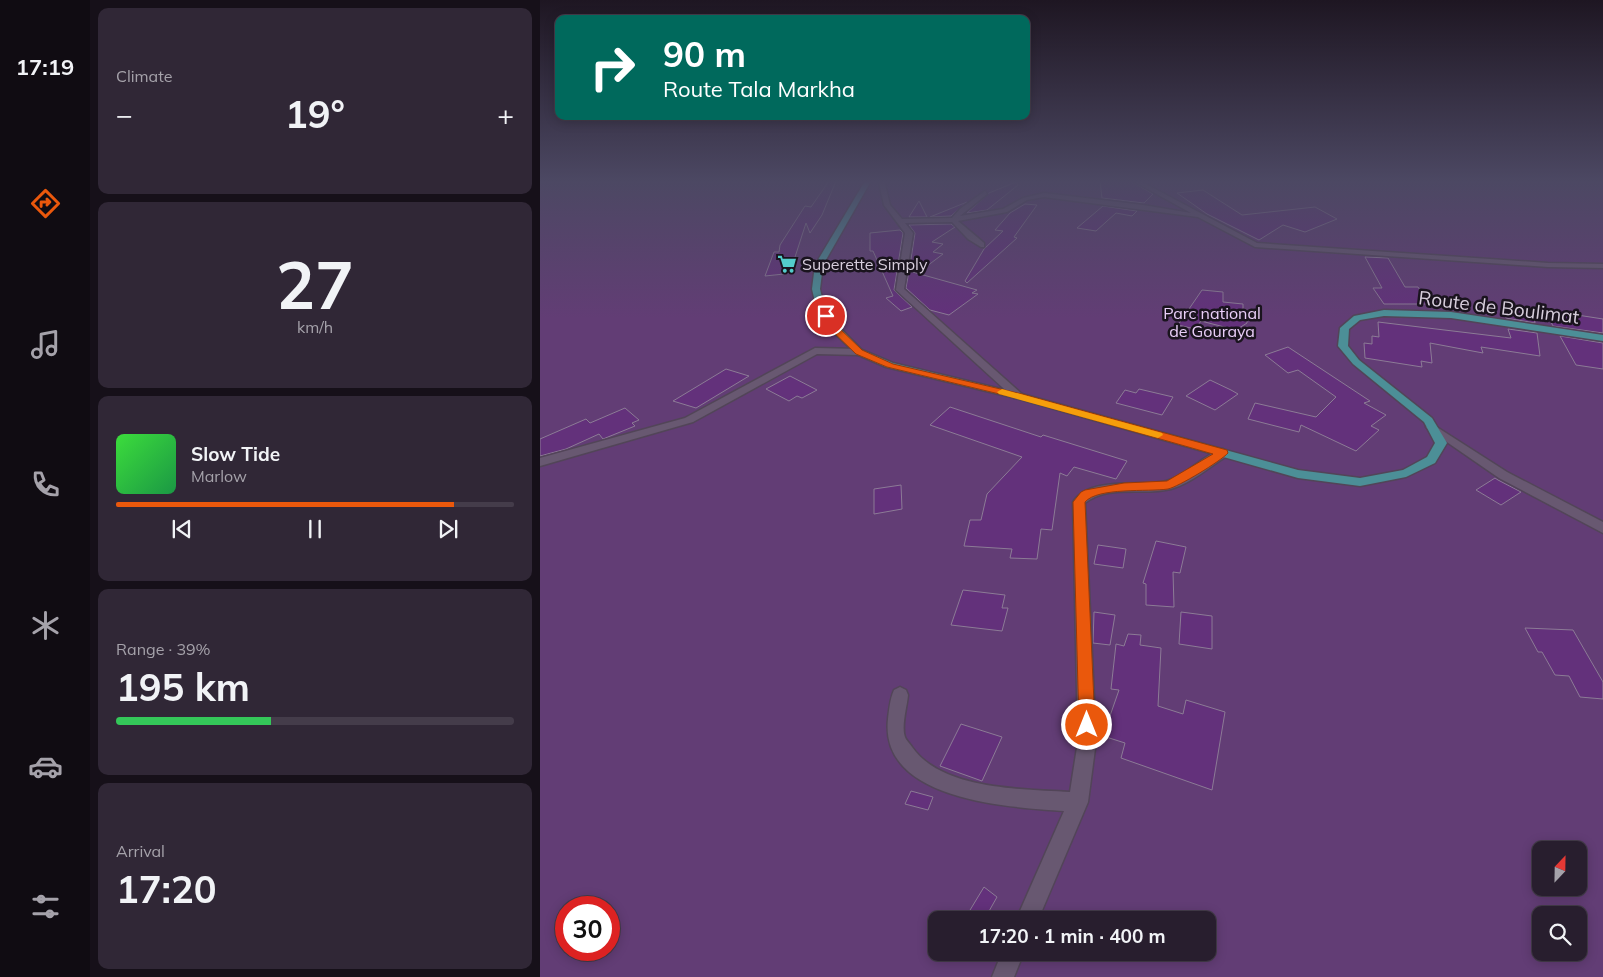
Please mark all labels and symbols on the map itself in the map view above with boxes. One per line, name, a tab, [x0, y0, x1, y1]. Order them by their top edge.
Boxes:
supermarket icon: Superette Simply	[776, 253, 798, 275]
place label: Superette Simply	[802, 254, 928, 274]
street label: Route de Boulimat	[1417, 285, 1581, 329]
pin	[805, 295, 847, 337]
park label: Parc national de Gouraya	[1163, 303, 1261, 341]
position arrow	[1060, 698, 1112, 750]
north arrow	[1532, 841, 1588, 896]
speed limit sign: 30	[555, 896, 620, 961]

